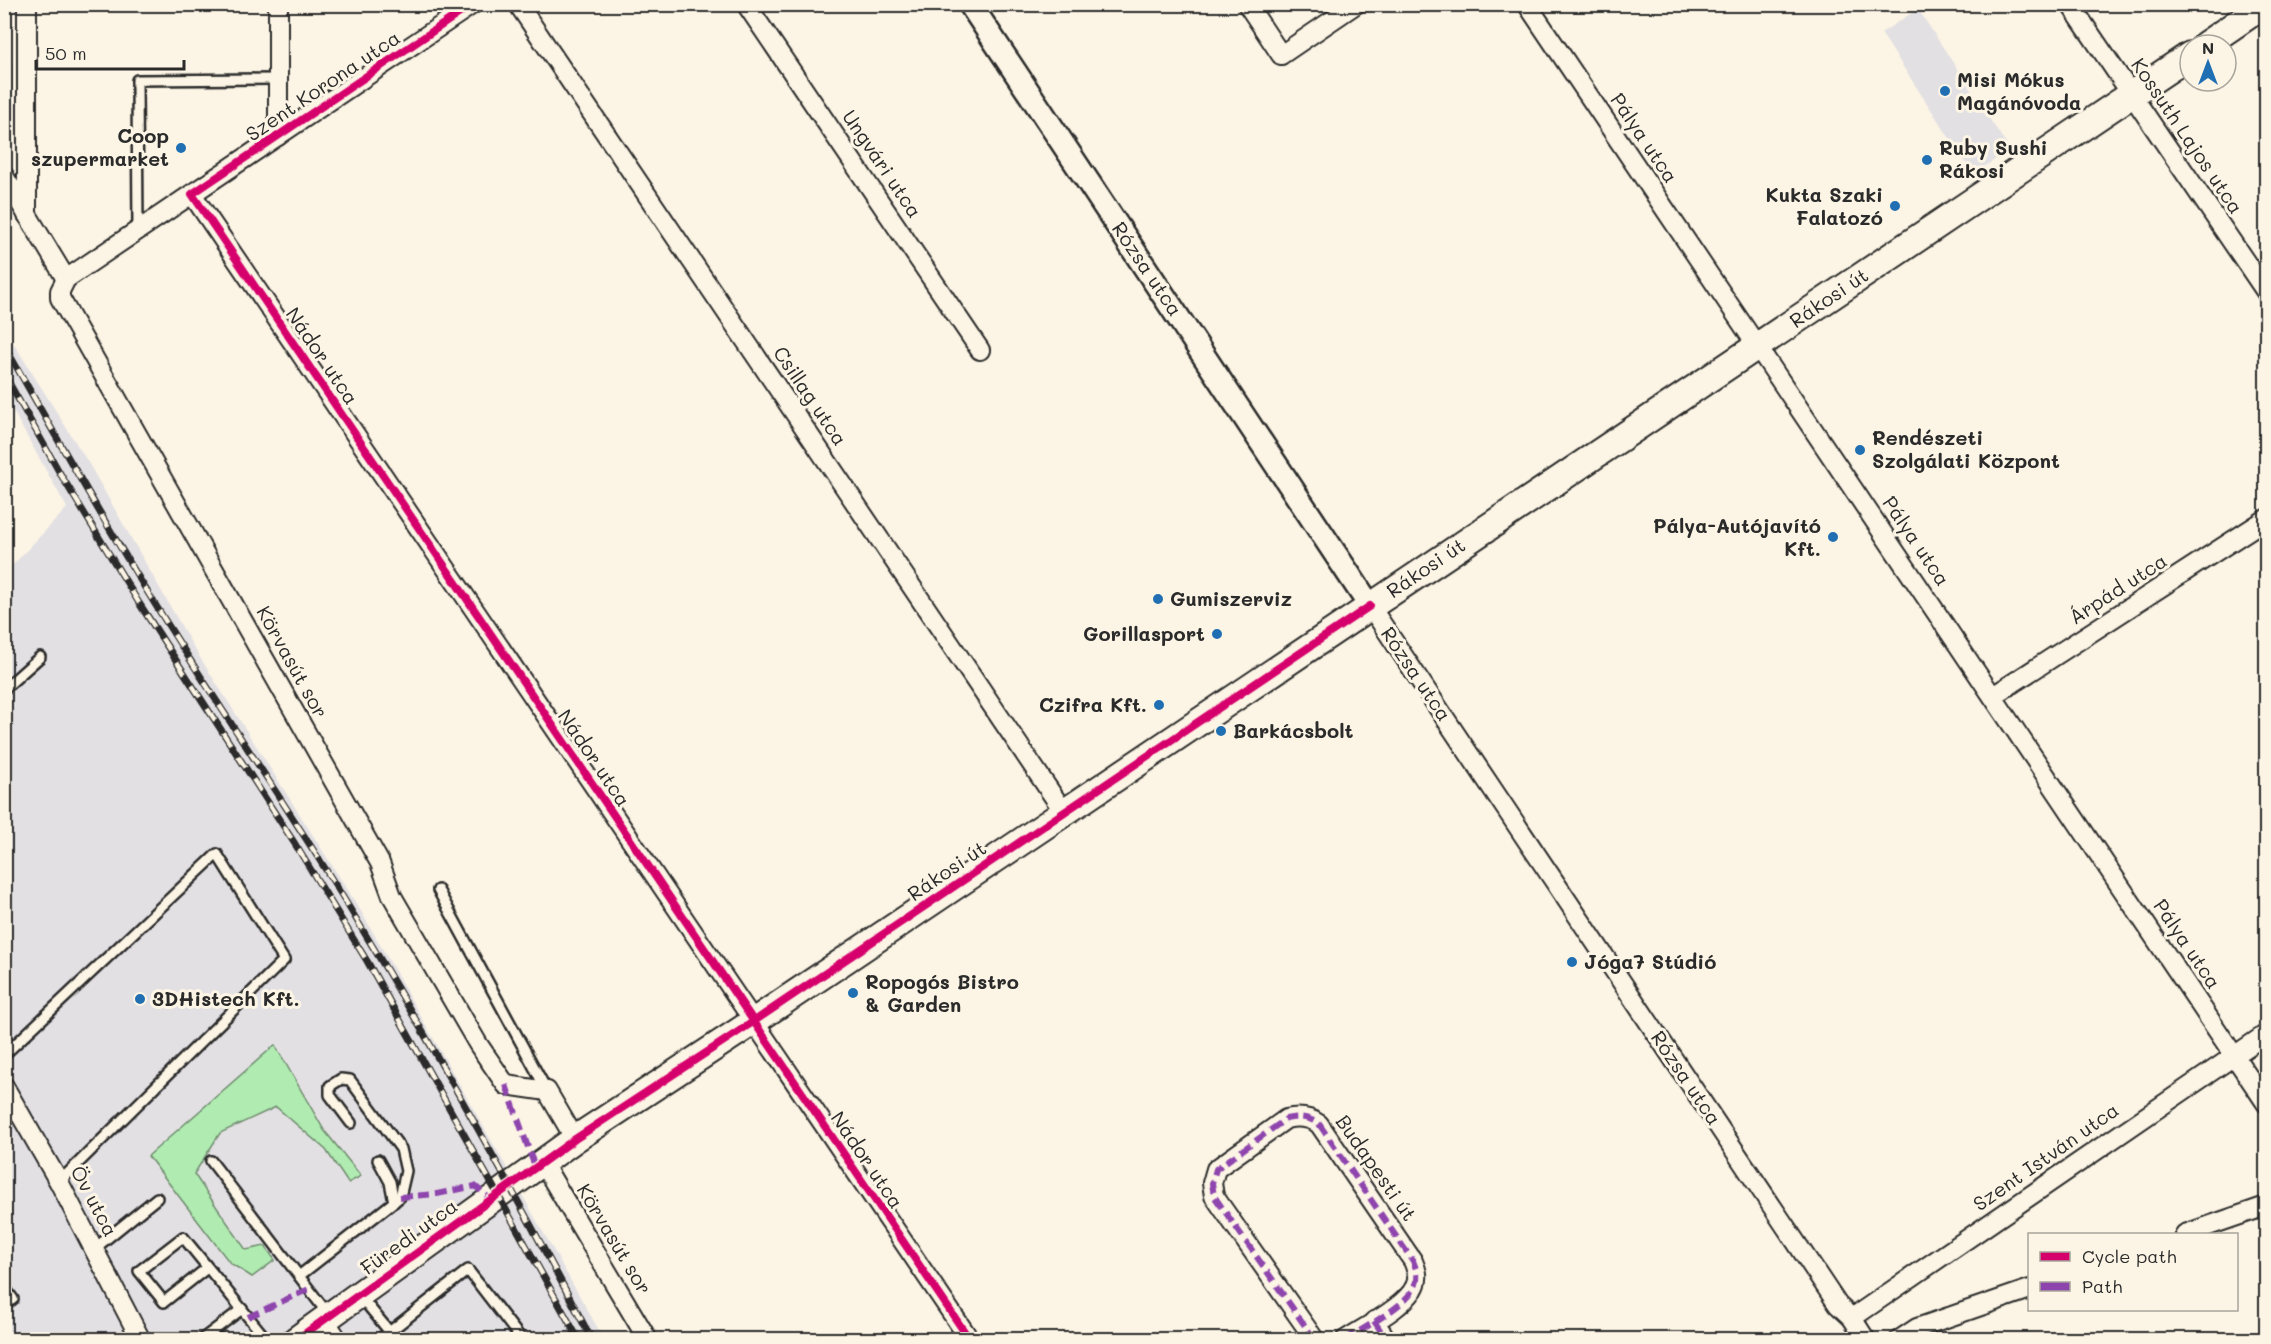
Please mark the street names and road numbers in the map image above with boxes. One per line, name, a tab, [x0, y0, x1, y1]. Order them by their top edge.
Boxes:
street label: Szent Korona utca	[240, 24, 405, 147]
street label: Kossuth Lajos utca	[2126, 53, 2250, 218]
street label: Pálya utca	[1605, 87, 1684, 187]
street label: Ungvári utca	[837, 104, 928, 222]
street label: Rózsa utca	[1107, 216, 1189, 321]
street label: Rákosi út	[1784, 261, 1873, 333]
street label: Nádor utca	[281, 302, 365, 409]
street label: Csillag utca	[768, 341, 854, 450]
street label: Pálya utca	[1877, 490, 1956, 590]
street label: Rákosi út	[1381, 531, 1470, 603]
street label: Árpád utca	[2064, 547, 2171, 629]
street label: Körvasút sor	[251, 601, 334, 722]
street label: Rózsa utca	[1376, 621, 1458, 726]
street label: Nádor utca	[553, 704, 637, 811]
street label: Rákosi út	[902, 834, 991, 906]
street label: Pálya utca	[2148, 893, 2227, 993]
street label: Rózsa utca	[1646, 1025, 1728, 1130]
street label: Szent István utca	[1968, 1096, 2123, 1216]
street label: Nádor utca	[826, 1106, 910, 1213]
street label: Budapesti út	[1331, 1109, 1423, 1226]
street label: Öv utca	[65, 1161, 124, 1241]
street label: Körvasút sor	[572, 1178, 658, 1299]
street label: Füredi utca	[355, 1192, 462, 1280]

